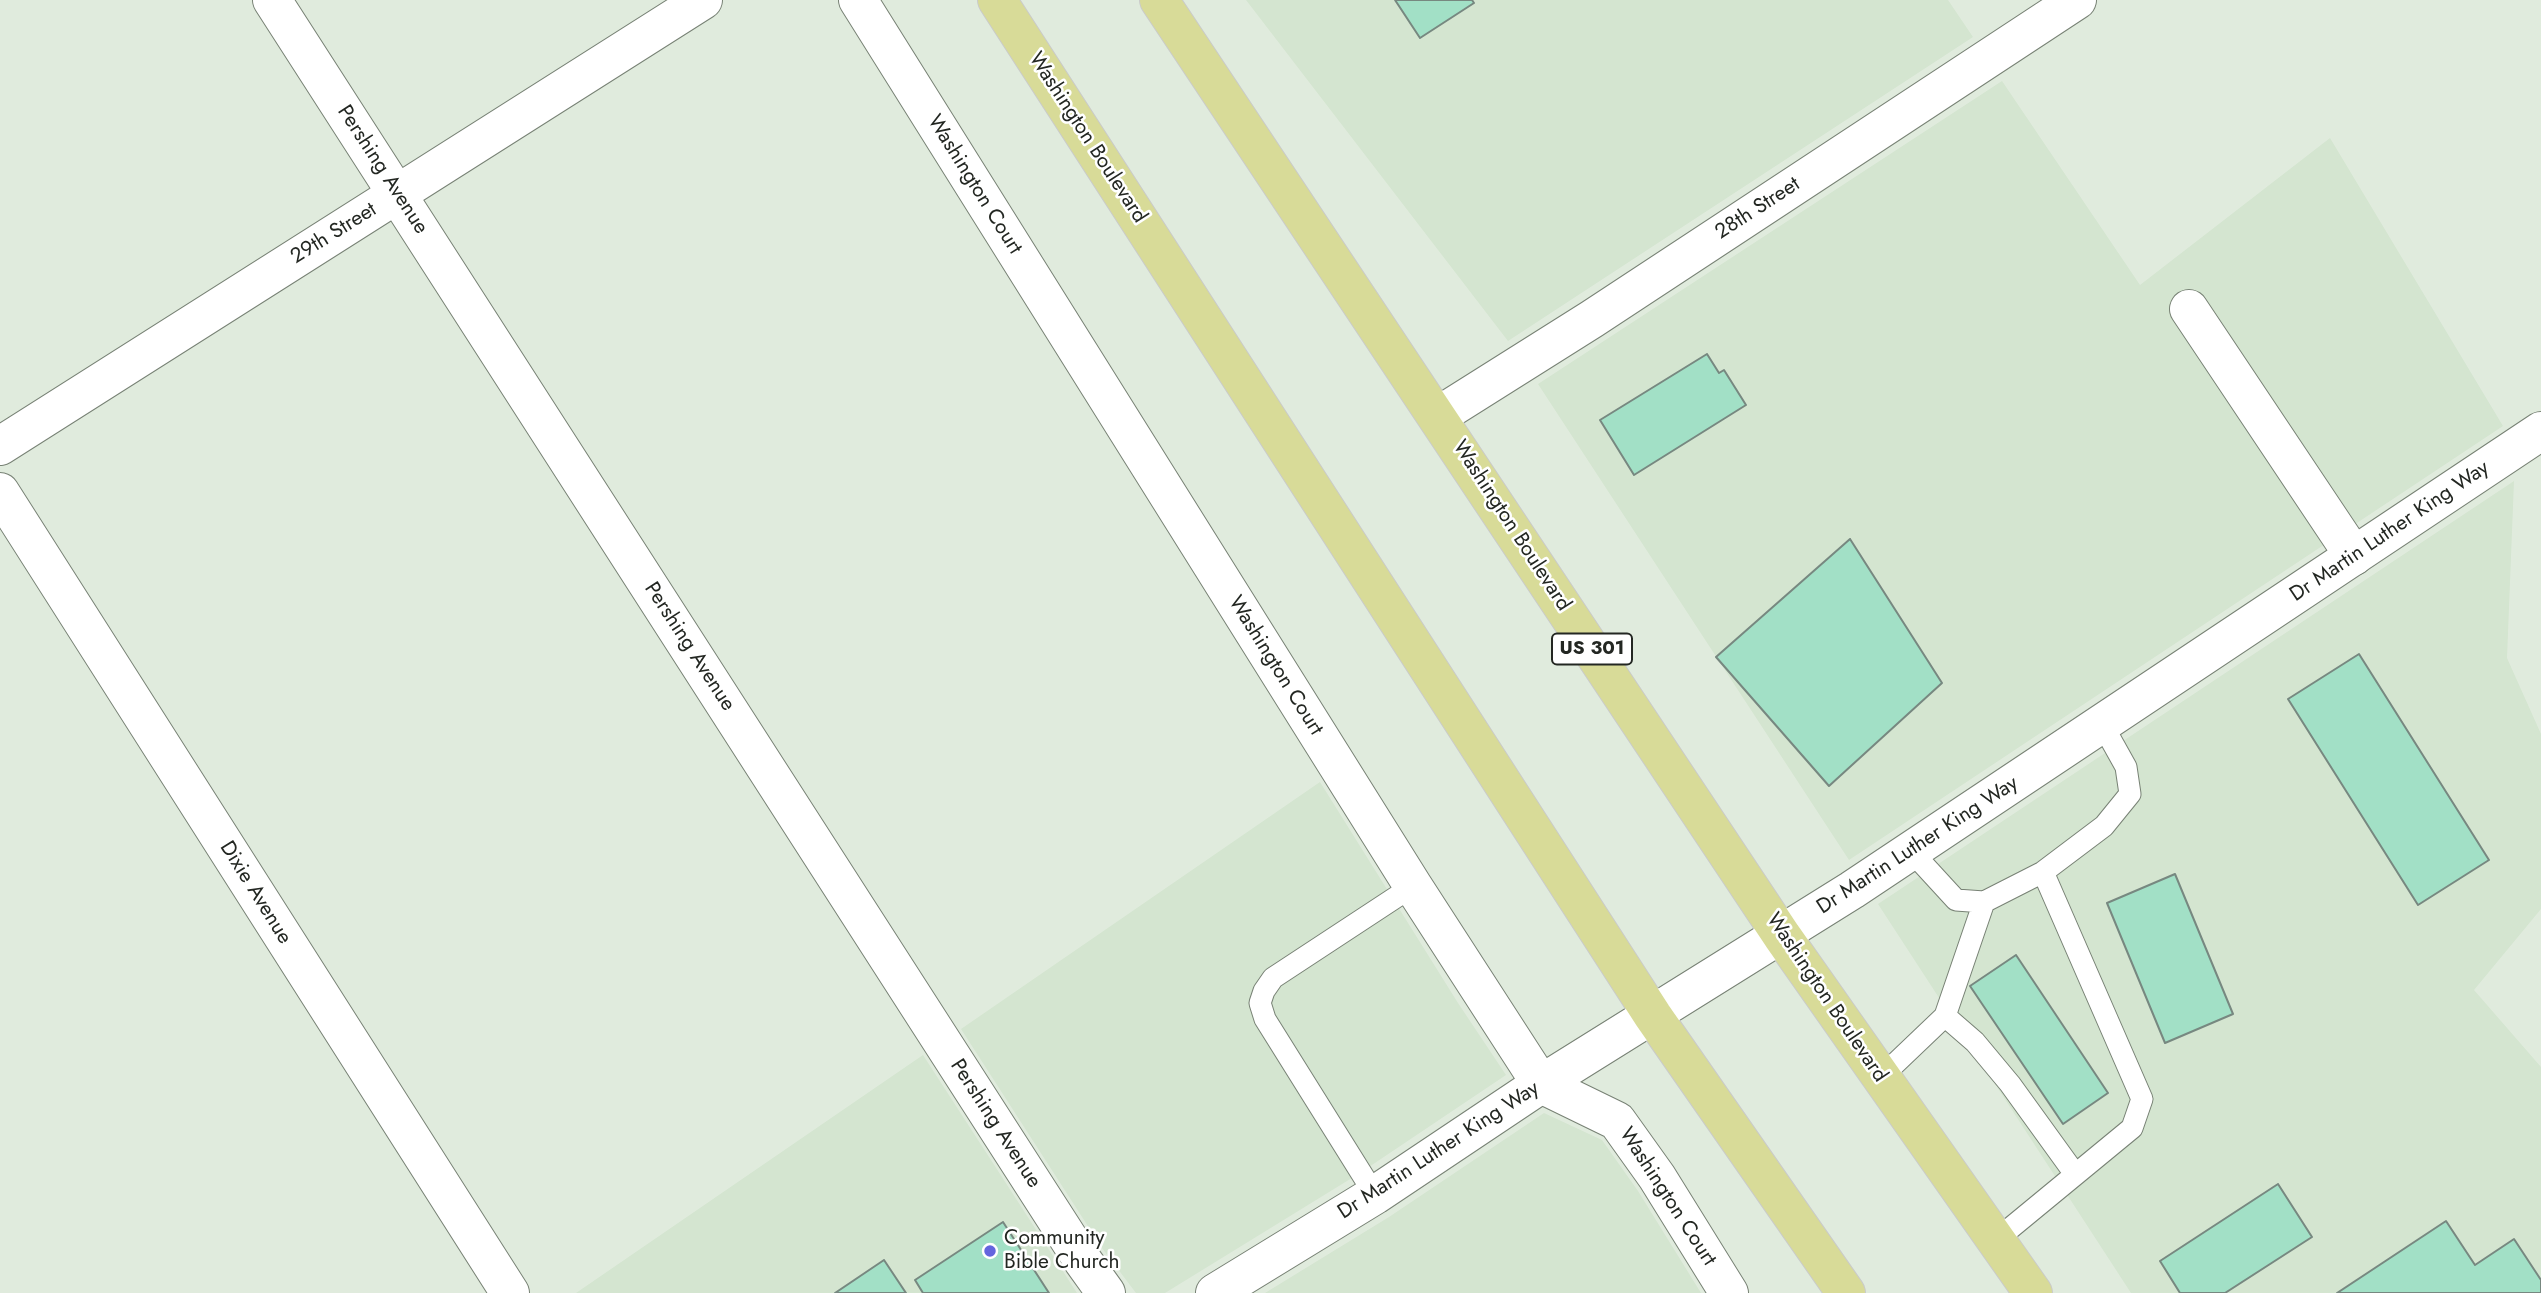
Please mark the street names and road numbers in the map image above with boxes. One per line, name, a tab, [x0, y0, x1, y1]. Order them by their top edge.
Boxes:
street label: Washington Boulevard	[1022, 48, 1152, 228]
street label: Pershing Avenue	[331, 101, 433, 239]
street label: Washington Court	[921, 111, 1027, 259]
street label: 28th Street	[1711, 172, 1805, 246]
street label: 29th Street	[286, 198, 382, 270]
street label: Washington Boulevard	[1446, 436, 1576, 616]
street label: Dr Martin Luther King Way	[2286, 456, 2494, 608]
street label: Pershing Avenue	[638, 578, 740, 716]
street label: Washington Court	[1222, 592, 1328, 740]
road number: US 301	[1552, 634, 1632, 664]
street label: Dr Martin Luther King Way	[1813, 771, 2023, 921]
street label: Dixie Avenue	[213, 837, 297, 949]
street label: Washington Boulevard	[1760, 909, 1892, 1087]
street label: Pershing Avenue	[944, 1055, 1046, 1193]
street label: Dr Martin Luther King Way	[1334, 1076, 1544, 1226]
street label: Washington Court	[1613, 1123, 1721, 1271]

